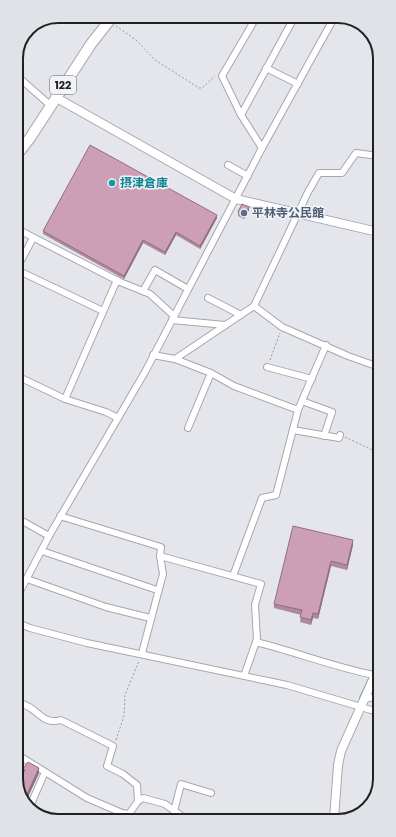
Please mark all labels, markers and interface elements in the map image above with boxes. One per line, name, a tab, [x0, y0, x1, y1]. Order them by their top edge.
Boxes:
road number: 122	[50, 76, 76, 94]
place label: 摂津倉庫	[120, 174, 168, 191]
marker: 摂津倉庫	[107, 178, 117, 188]
place label: 平林寺公民館	[252, 204, 324, 221]
marker: 平林寺公民館	[239, 208, 249, 218]

